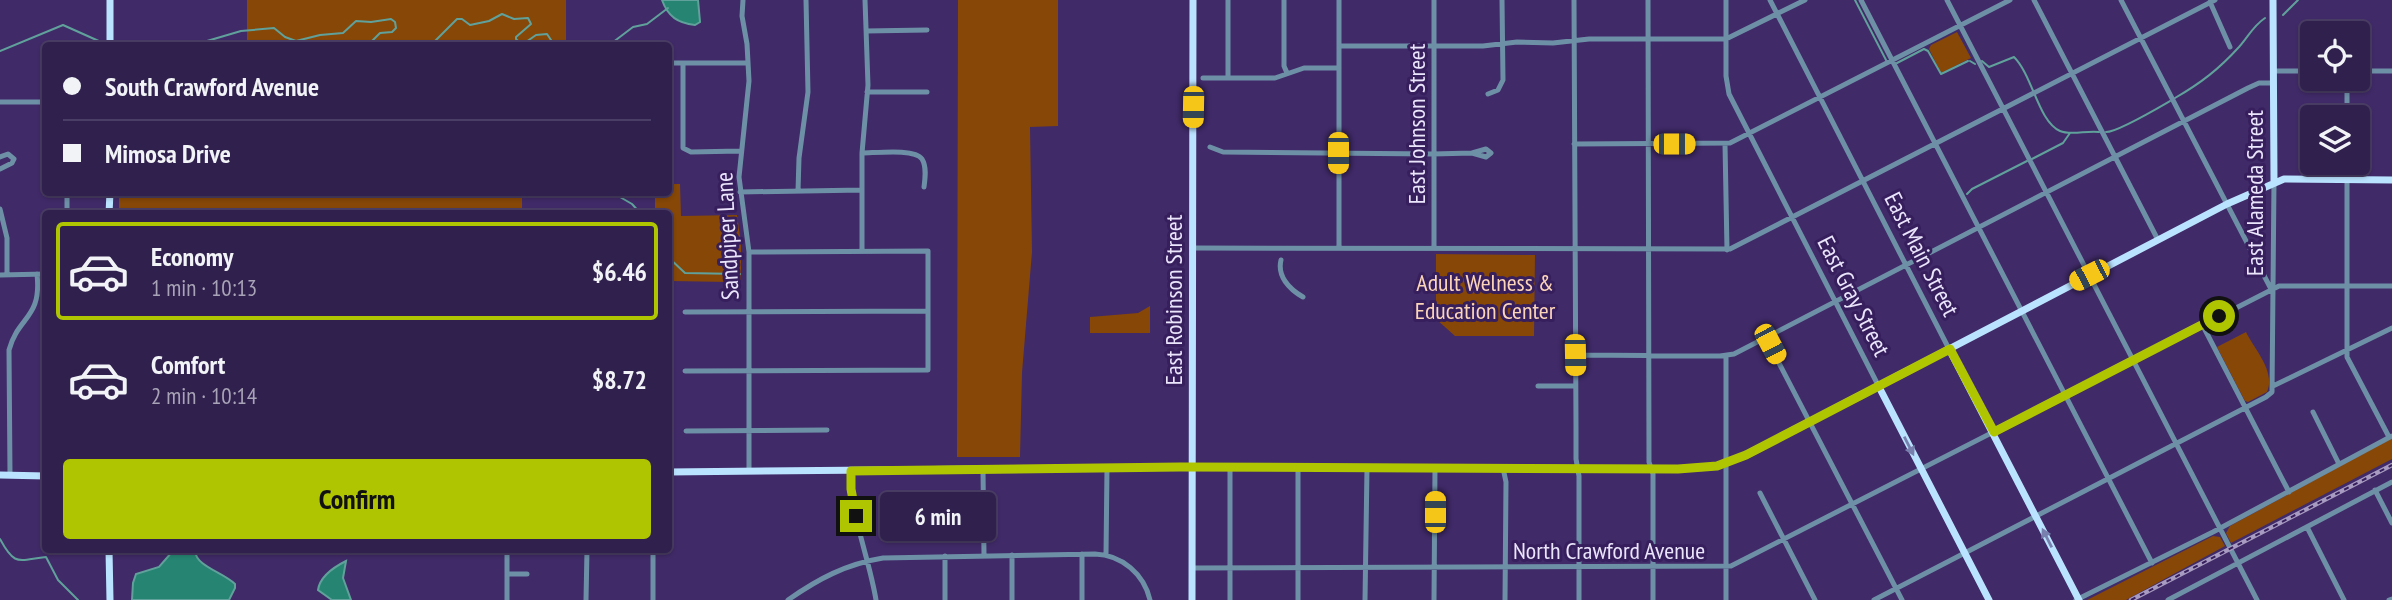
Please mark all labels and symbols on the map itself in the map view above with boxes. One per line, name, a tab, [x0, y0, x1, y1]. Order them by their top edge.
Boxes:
street label: East Johnson Street	[1401, 43, 1432, 204]
car	[1183, 86, 1204, 128]
street label: East Alameda Street	[2239, 110, 2270, 276]
car	[1328, 132, 1349, 174]
car	[1654, 134, 1696, 155]
street label: Sandpiper Lane	[708, 171, 746, 301]
street label: East Main Street	[1878, 187, 1967, 322]
street label: East Robinson Street	[1158, 214, 1189, 385]
street label: East Gray Street	[1811, 231, 1898, 362]
car	[2066, 256, 2113, 294]
park label: Adult Welness & Education Center	[1415, 267, 1556, 326]
route start	[2203, 300, 2235, 332]
car	[1751, 321, 1790, 367]
car	[1565, 334, 1586, 376]
one-way arrow	[1904, 436, 1915, 456]
callout: 6 min	[880, 491, 996, 540]
car	[1425, 491, 1446, 533]
route end	[840, 500, 872, 532]
one-way arrow	[2042, 528, 2054, 548]
street label: North Crawford Avenue	[1513, 535, 1705, 566]

